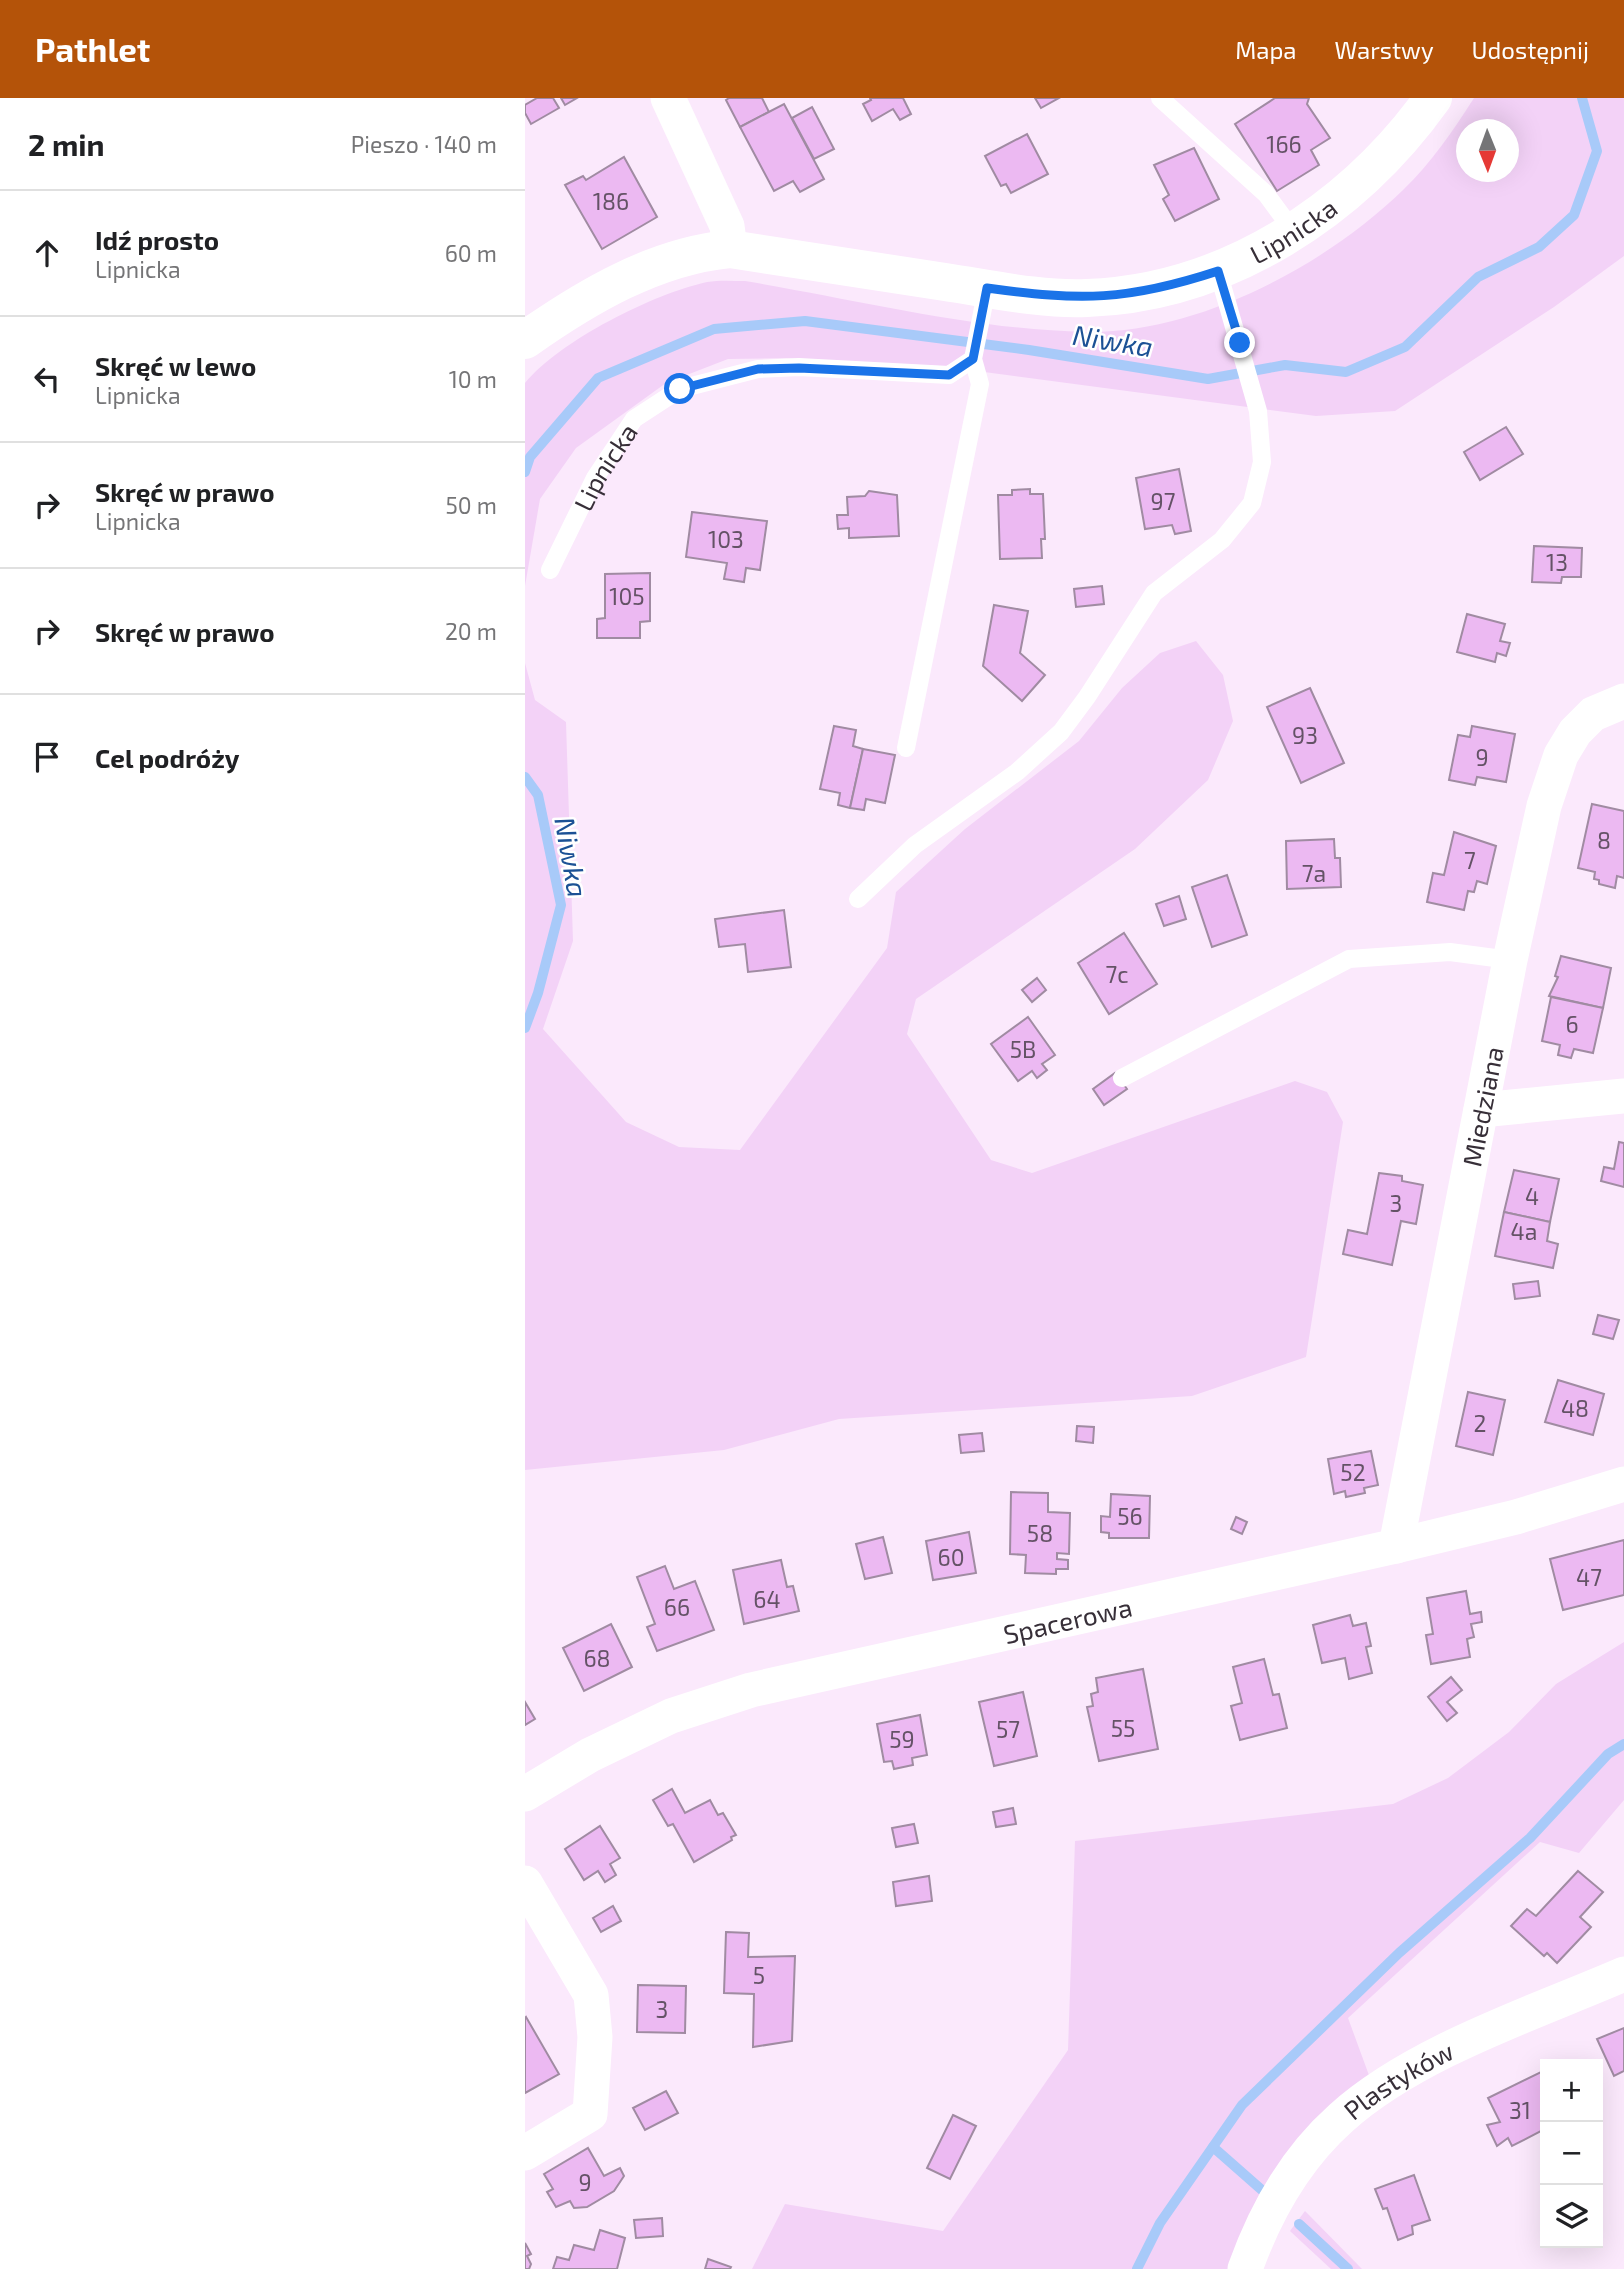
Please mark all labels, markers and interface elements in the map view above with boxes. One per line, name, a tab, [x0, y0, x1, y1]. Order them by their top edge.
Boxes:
text: Pathlet	[35, 29, 150, 69]
text: Mapa	[1235, 35, 1297, 64]
text: Warstwy	[1335, 35, 1434, 64]
text: Udostępnij	[1472, 35, 1589, 64]
north arrow	[1456, 119, 1519, 182]
text: 2 min	[28, 126, 105, 162]
text: Pieszo · 140 m	[351, 130, 497, 158]
house number: 166	[1266, 130, 1302, 158]
house number: 186	[593, 187, 629, 215]
street label: Lipnicka	[1244, 191, 1342, 269]
text: Idź prosto	[95, 224, 219, 255]
icon: ahead	[28, 234, 66, 272]
text: 60 m	[445, 239, 497, 267]
text: Lipnicka	[95, 255, 181, 283]
water label: Niwka	[1070, 317, 1156, 363]
route end	[1224, 327, 1255, 358]
text: Skręć w lewo	[95, 350, 256, 381]
icon: left	[28, 360, 66, 398]
text: 10 m	[449, 365, 497, 393]
route start	[664, 373, 695, 404]
text: Lipnicka	[95, 381, 181, 409]
street label: Lipnicka	[566, 417, 643, 515]
text: Skręć w prawo	[95, 476, 275, 507]
icon: right	[28, 486, 66, 524]
house number: 97	[1151, 487, 1176, 515]
text: 50 m	[446, 491, 497, 519]
text: Lipnicka	[95, 507, 181, 535]
house number: 103	[708, 525, 744, 553]
house number: 13	[1546, 548, 1568, 576]
house number: 105	[609, 582, 645, 610]
icon: right	[28, 612, 66, 650]
text: Skręć w prawo	[95, 616, 275, 647]
text: 20 m	[445, 617, 497, 645]
house number: 93	[1292, 721, 1318, 749]
icon: arrive	[28, 738, 66, 776]
text: Cel podróży	[95, 742, 240, 773]
house number: 9	[1475, 743, 1489, 771]
water label: Niwka	[548, 814, 596, 900]
house number: 8	[1597, 826, 1611, 854]
house number: 7	[1464, 846, 1476, 874]
house number: 7a	[1302, 859, 1326, 887]
house number: 7c	[1105, 960, 1129, 988]
house number: 6	[1565, 1010, 1579, 1038]
house number: 5B	[1010, 1035, 1036, 1063]
street label: Miedziana	[1455, 1044, 1508, 1169]
house number: 4	[1525, 1182, 1539, 1210]
house number: 3	[1390, 1189, 1402, 1217]
house number: 4a	[1511, 1217, 1537, 1245]
house number: 48	[1561, 1394, 1589, 1422]
house number: 2	[1474, 1409, 1486, 1437]
house number: 52	[1340, 1458, 1366, 1486]
house number: 56	[1117, 1502, 1143, 1530]
house number: 58	[1027, 1519, 1053, 1547]
house number: 60	[937, 1543, 965, 1571]
house number: 47	[1576, 1563, 1602, 1591]
house number: 64	[753, 1585, 781, 1613]
street label: Spacerowa	[1000, 1590, 1135, 1649]
house number: 66	[664, 1593, 690, 1621]
house number: 68	[583, 1644, 611, 1672]
house number: 55	[1111, 1714, 1135, 1742]
house number: 57	[996, 1715, 1020, 1743]
house number: 59	[889, 1725, 915, 1753]
house number: 5	[753, 1961, 765, 1989]
house number: 3	[656, 1995, 668, 2023]
street label: Plastyków	[1337, 2034, 1458, 2125]
map controls	[1540, 2059, 1603, 2248]
button: +	[1540, 2059, 1603, 2122]
house number: 31	[1509, 2096, 1531, 2124]
button: −	[1540, 2122, 1603, 2185]
house number: 9	[578, 2168, 592, 2196]
button: layers	[1540, 2185, 1603, 2248]

